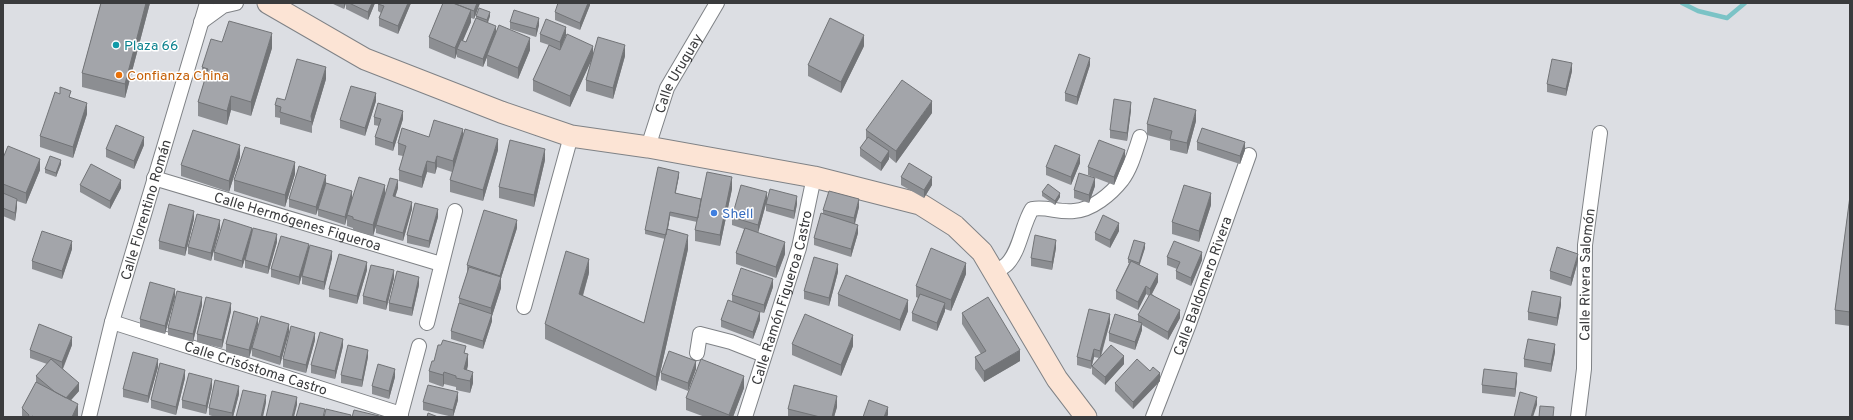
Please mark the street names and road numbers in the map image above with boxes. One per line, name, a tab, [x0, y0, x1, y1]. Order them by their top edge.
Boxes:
street label: Calle Uruguay	[652, 31, 707, 116]
street label: Calle Florentino Román	[118, 138, 176, 282]
street label: Calle Hermógenes Figueroa	[212, 189, 383, 256]
street label: Calle Rivera Salomón	[1577, 207, 1600, 341]
street label: Calle Ramón Figueroa Castro	[749, 209, 817, 387]
street label: Calle Baldomero Rivera	[1171, 215, 1236, 359]
street label: Calle Crisóstoma Castro	[182, 338, 329, 400]

